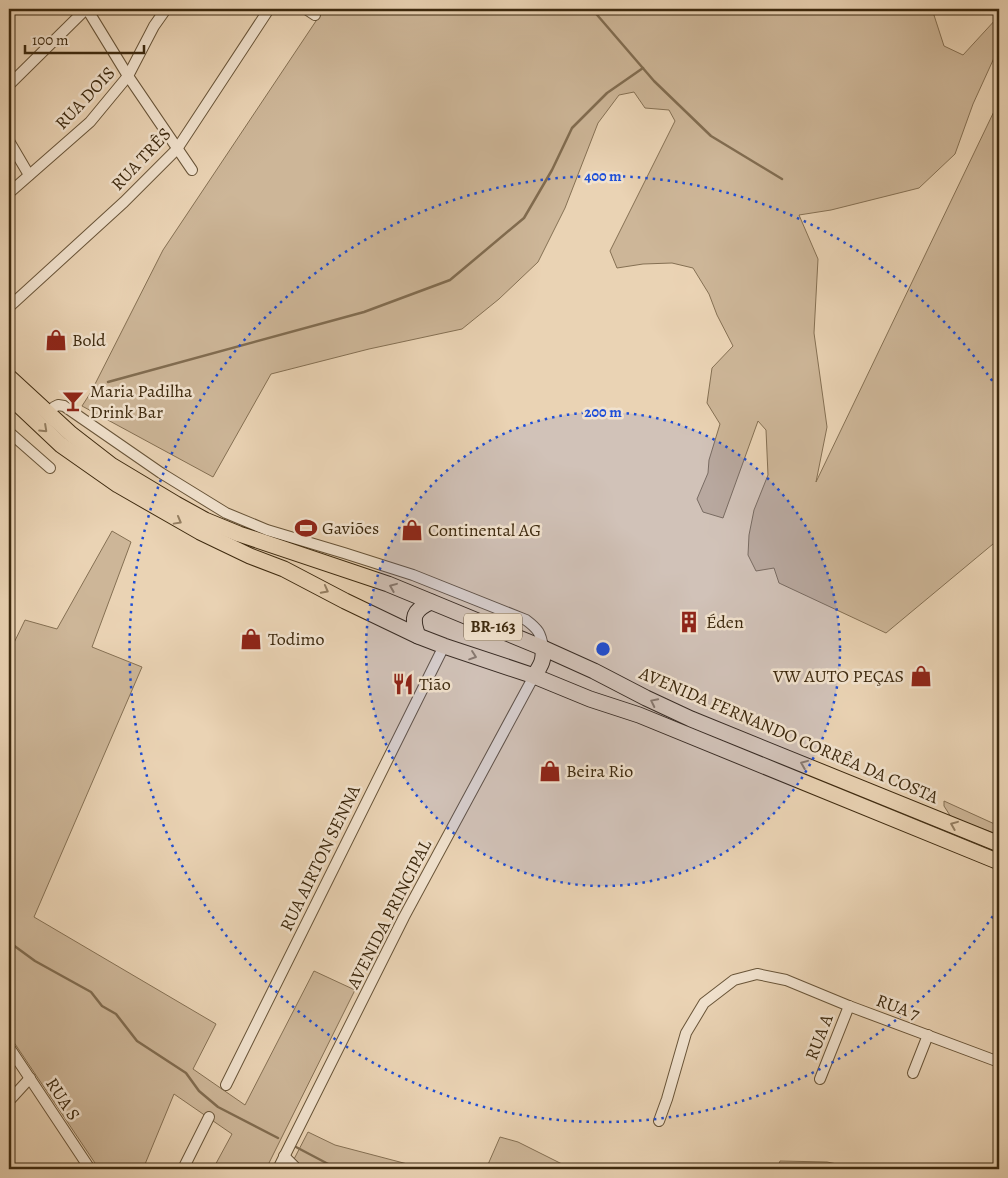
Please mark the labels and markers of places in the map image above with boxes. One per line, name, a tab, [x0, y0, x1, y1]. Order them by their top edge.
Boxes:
shop icon: Bold	[43, 327, 69, 353]
place label: Bold	[72, 328, 106, 352]
place label: Maria Padilha Drink Bar	[90, 379, 193, 424]
bar icon: Maria Padilha Drink Bar	[60, 388, 86, 414]
sports icon: Gaviões	[293, 515, 319, 541]
place label: Gaviões	[322, 516, 379, 540]
shop icon: Continental AG	[399, 517, 425, 543]
place label: Continental AG	[428, 518, 541, 542]
building icon: Éden	[676, 609, 702, 635]
place label: Éden	[706, 610, 744, 634]
shop icon: Todimo	[238, 626, 264, 652]
place label: Todimo	[268, 627, 324, 651]
centre of rings	[594, 640, 612, 658]
shop icon: VW AUTO PEÇAS	[908, 663, 934, 689]
place label: VW AUTO PEÇAS	[772, 664, 904, 688]
restaurant icon: Tião	[390, 671, 416, 697]
place label: Tião	[419, 672, 451, 696]
shop icon: Beira Rio	[537, 758, 563, 784]
place label: Beira Rio	[566, 759, 633, 783]

